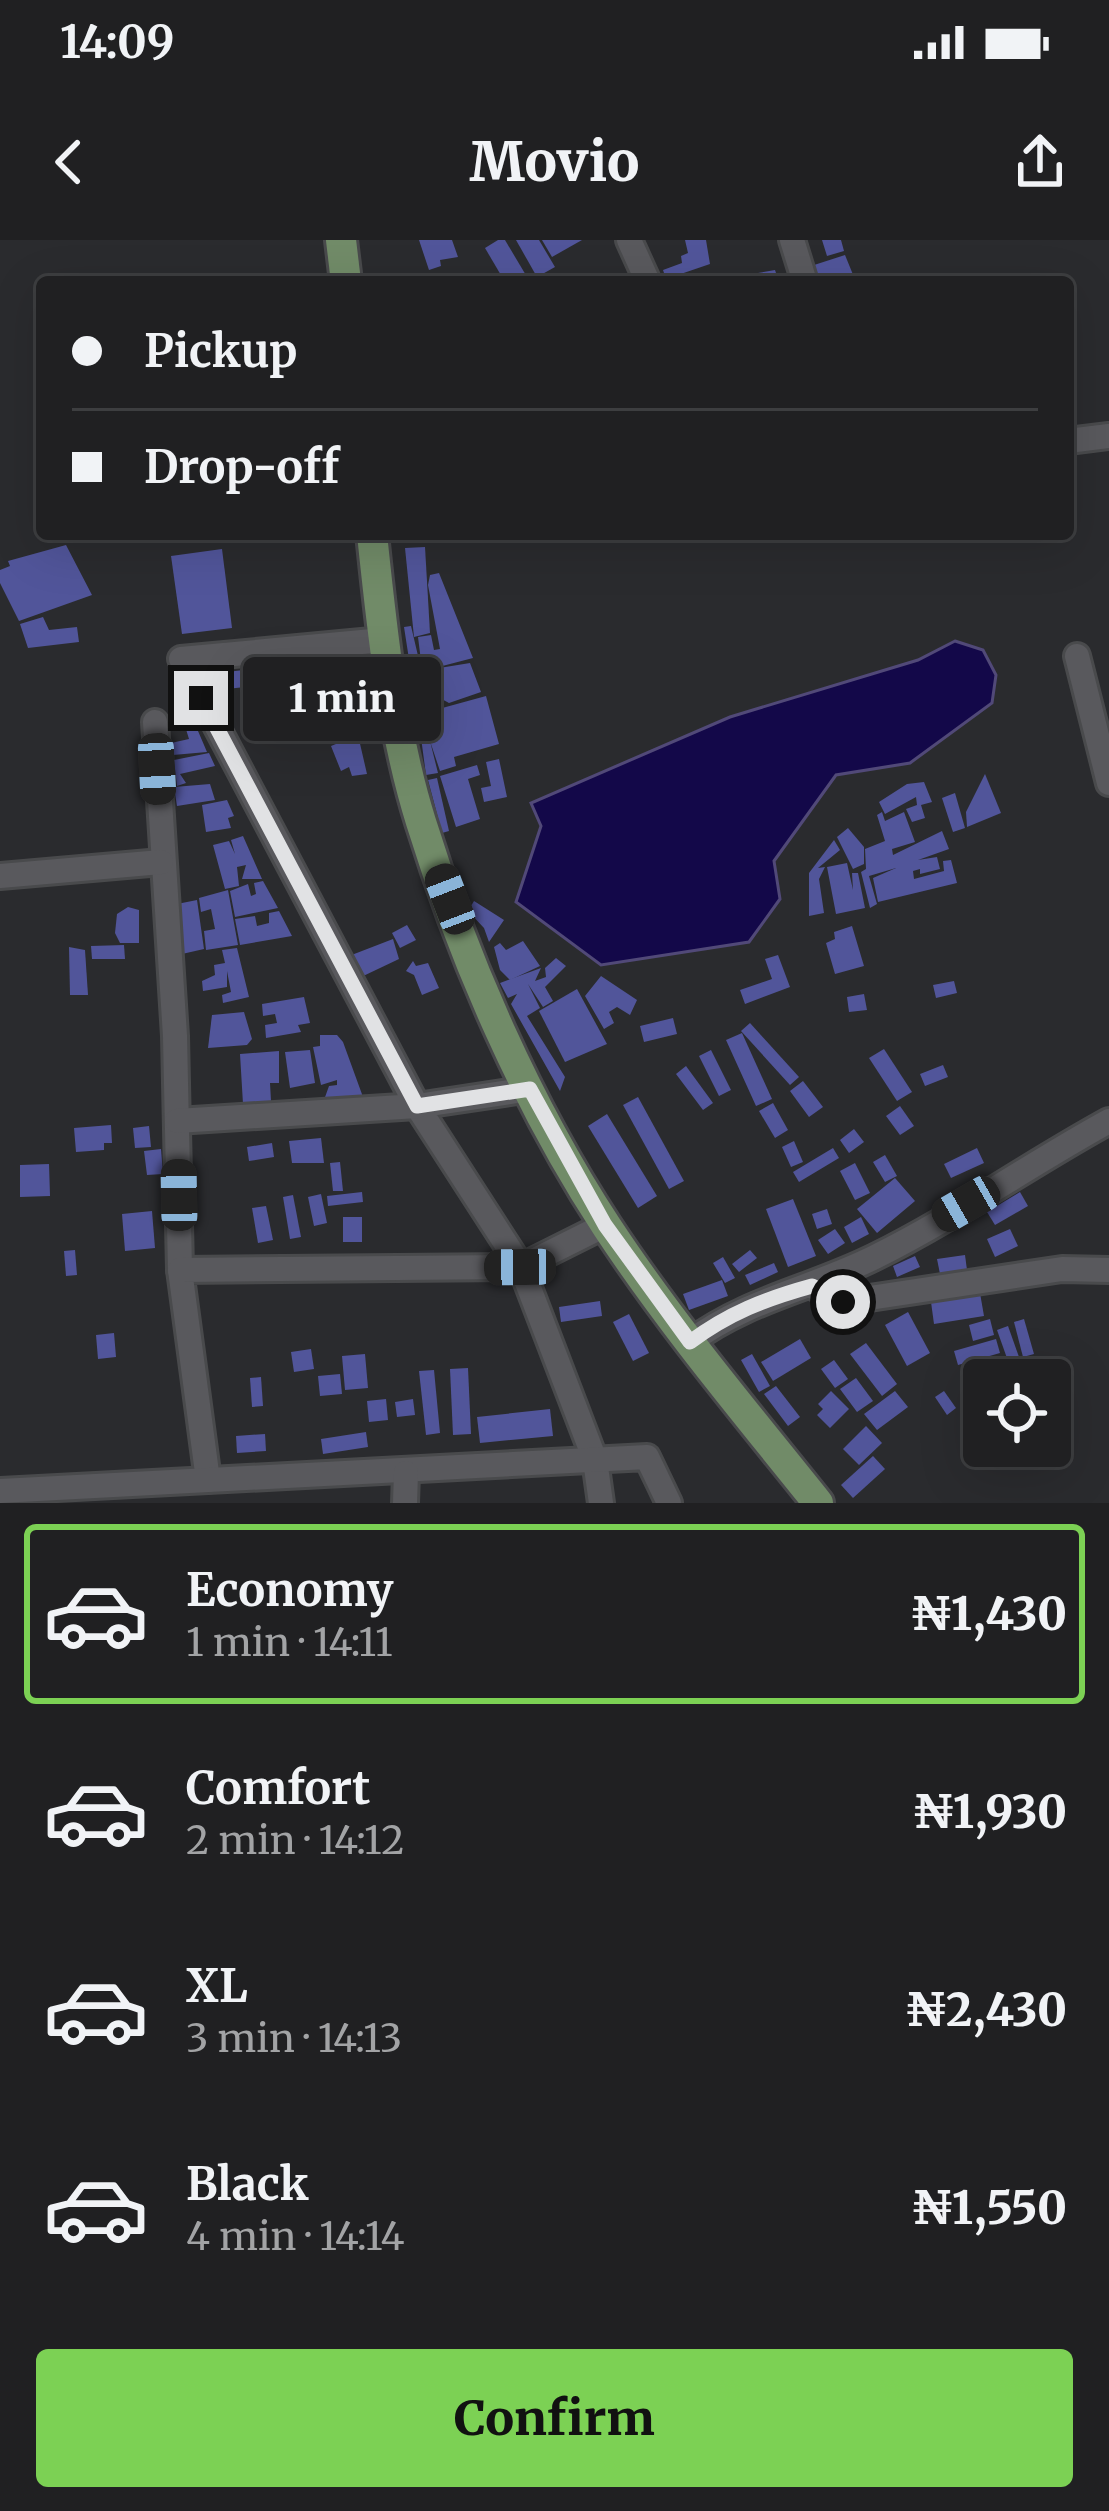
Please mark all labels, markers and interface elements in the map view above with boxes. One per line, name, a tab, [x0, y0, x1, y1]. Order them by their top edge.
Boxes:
text: 14:09	[60, 14, 174, 70]
text: Movio	[469, 128, 640, 196]
icon: back	[36, 129, 102, 195]
icon: share	[1007, 129, 1073, 195]
text: Pickup	[144, 323, 298, 379]
text: Drop-off	[144, 439, 339, 495]
callout: 1 min	[243, 656, 441, 740]
route end	[174, 671, 228, 725]
text: 1 min	[289, 674, 395, 723]
car	[137, 732, 177, 806]
car	[420, 859, 480, 939]
car	[160, 1159, 198, 1231]
car	[926, 1170, 1006, 1238]
car	[484, 1248, 556, 1286]
route start	[816, 1275, 870, 1329]
map controls	[963, 1359, 1071, 1467]
button: locate	[963, 1359, 1071, 1467]
icon: car	[42, 1560, 150, 1668]
text: Economy	[186, 1562, 394, 1618]
text: ₦1,430	[910, 1586, 1067, 1642]
text: 1 min · 14:11	[186, 1618, 393, 1667]
icon: car	[42, 1758, 150, 1866]
text: Comfort	[186, 1760, 370, 1816]
text: ₦1,930	[912, 1784, 1067, 1840]
text: 2 min · 14:12	[186, 1816, 404, 1865]
icon: car	[42, 1956, 150, 2064]
text: XL	[186, 1958, 248, 2014]
text: ₦2,430	[904, 1982, 1067, 2038]
text: 3 min · 14:13	[186, 2014, 402, 2063]
icon: car	[42, 2154, 150, 2262]
text: Black	[186, 2156, 309, 2212]
text: ₦1,550	[911, 2180, 1067, 2236]
text: 4 min · 14:14	[186, 2212, 404, 2261]
button: Confirm	[36, 2349, 1073, 2487]

